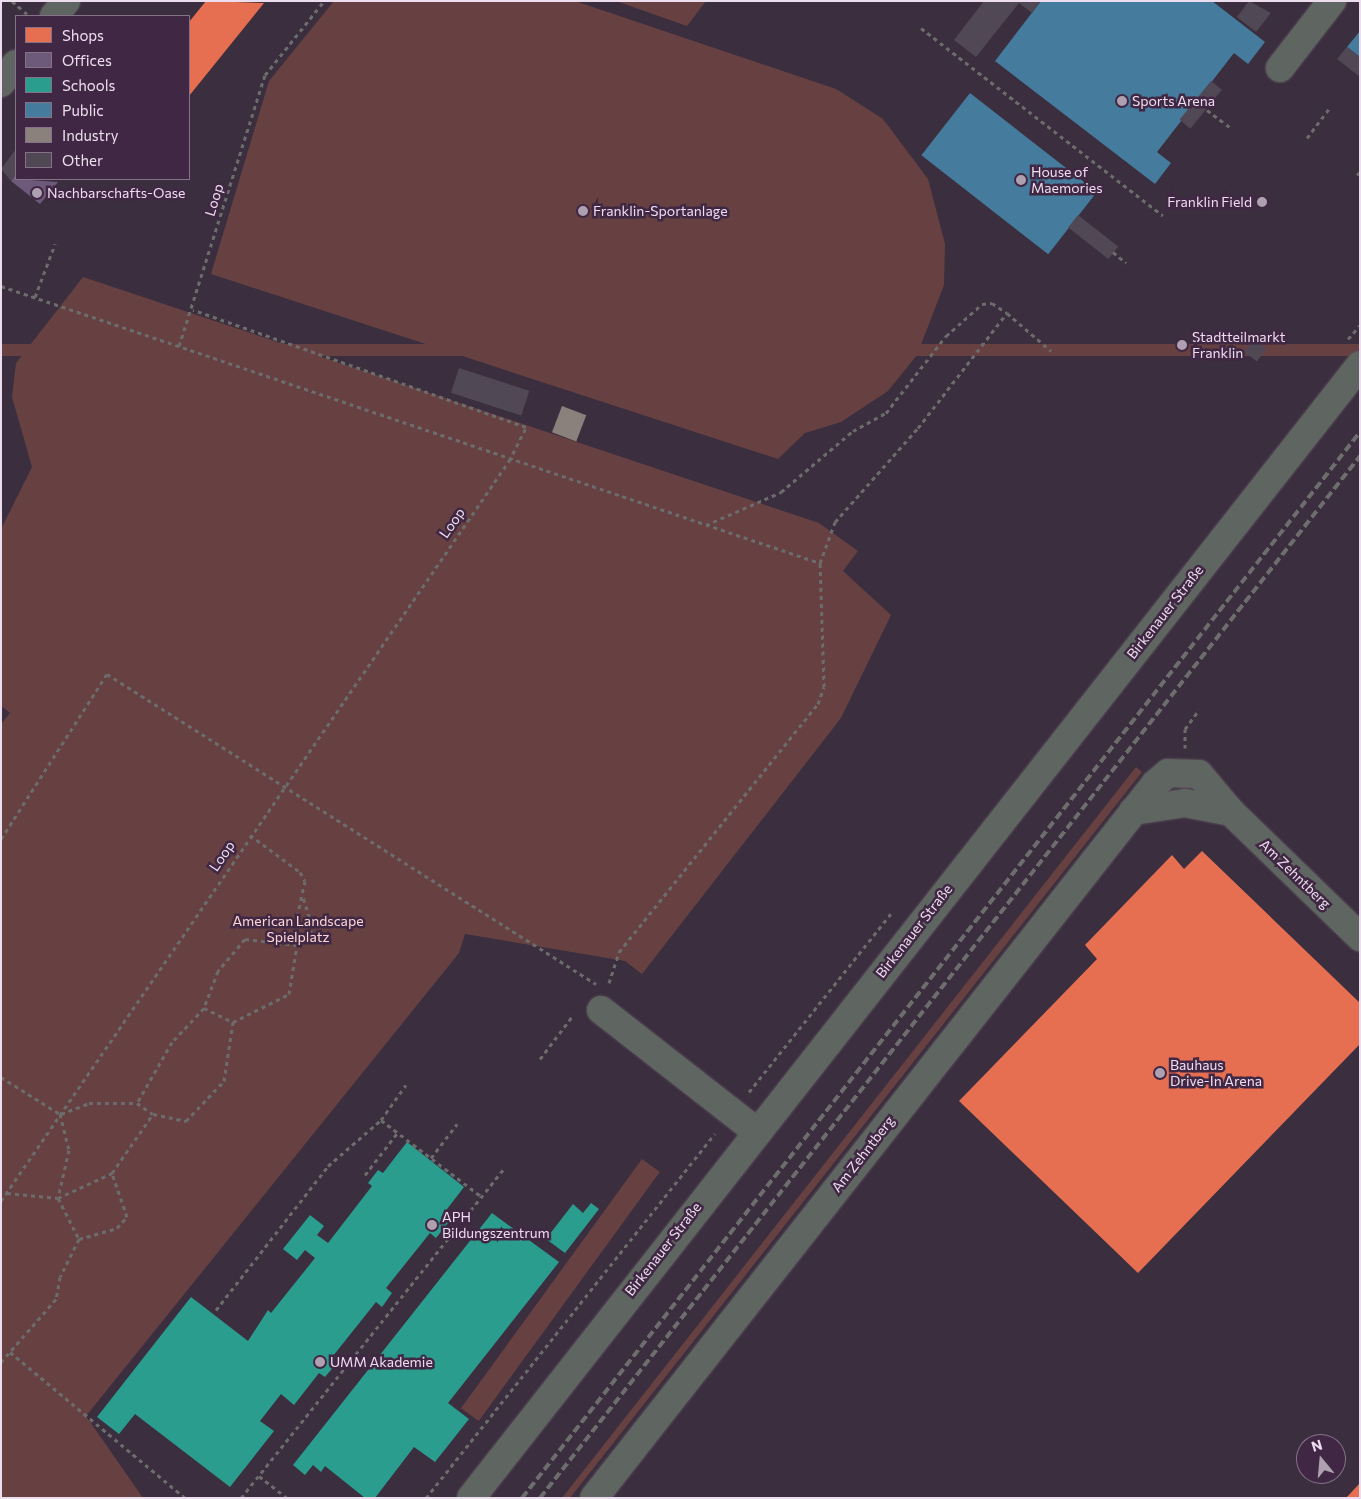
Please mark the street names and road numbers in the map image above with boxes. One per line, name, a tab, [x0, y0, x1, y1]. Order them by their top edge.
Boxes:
street label: Loop	[201, 182, 227, 218]
street label: Loop	[436, 505, 468, 541]
street label: Birkenauer Straße	[1123, 562, 1207, 662]
street label: Am Zehntberg	[1256, 836, 1334, 912]
street label: Loop	[206, 838, 238, 874]
street label: Birkenauer Straße	[872, 881, 956, 981]
street label: Am Zehntberg	[828, 1113, 898, 1195]
street label: Birkenauer Straße	[621, 1199, 705, 1299]

